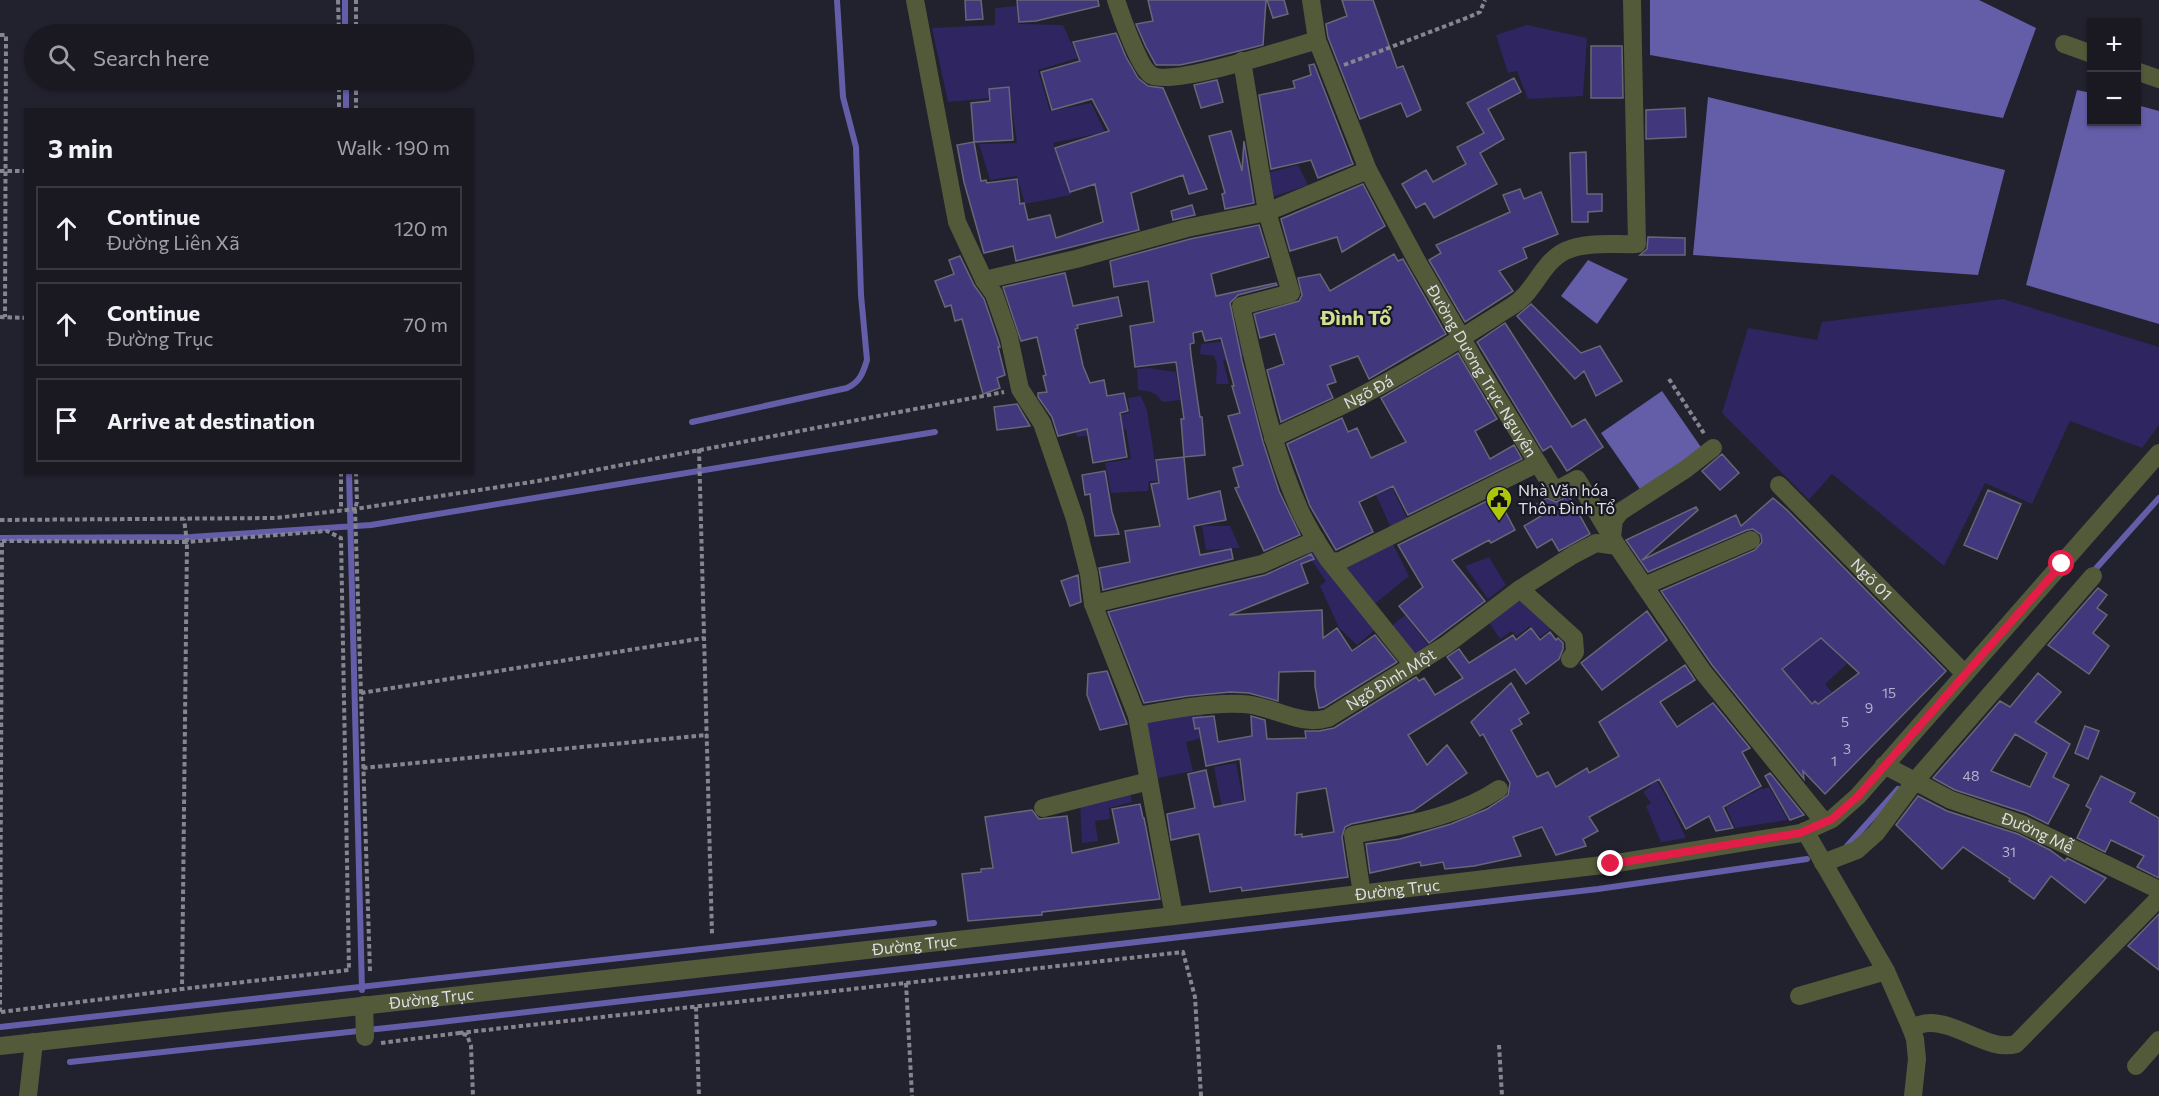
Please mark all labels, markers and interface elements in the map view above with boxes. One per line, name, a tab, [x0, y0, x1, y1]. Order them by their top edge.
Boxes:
map controls	[2087, 18, 2141, 126]
button: +	[2087, 18, 2141, 72]
search box	[24, 24, 474, 90]
icon: search	[45, 41, 78, 74]
text: Search here	[93, 44, 209, 71]
button: −	[2087, 72, 2141, 126]
text: 3 min	[48, 132, 113, 163]
text: Walk · 190 m	[337, 135, 450, 159]
text: Continue	[107, 203, 200, 230]
icon: ahead	[50, 212, 83, 245]
text: 120 m	[394, 216, 448, 240]
text: Đường Liên Xã	[107, 230, 240, 254]
street label: Đường Dương Trực Nguyên	[1423, 280, 1542, 460]
text: Continue	[107, 299, 200, 326]
district label: Đình Tổ	[1320, 305, 1392, 329]
icon: ahead	[50, 308, 83, 341]
text: 70 m	[403, 312, 448, 336]
text: Đường Trục	[107, 326, 213, 350]
street label: Ngõ Đá	[1340, 370, 1396, 412]
icon: arrive	[50, 404, 83, 437]
text: Arrive at destination	[107, 407, 315, 434]
place label: Nhà Văn hóa Thôn Đình Tổ	[1518, 480, 1616, 517]
public building icon: Nhà Văn hóa Thôn Đình Tổ	[1484, 484, 1514, 522]
route start	[2048, 550, 2074, 576]
street label: Ngõ 01	[1847, 554, 1896, 603]
street label: Ngõ Đình Một	[1342, 644, 1439, 714]
house number: 15	[1882, 684, 1896, 701]
house number: 9	[1865, 699, 1873, 716]
house number: 5	[1841, 713, 1849, 730]
house number: 3	[1843, 740, 1851, 757]
house number: 1	[1831, 752, 1837, 769]
house number: 48	[1963, 767, 1979, 784]
street label: Đường Mễ	[1998, 808, 2077, 856]
house number: 31	[2002, 843, 2016, 860]
route end	[1597, 850, 1623, 876]
street label: Đường Trục	[1353, 874, 1441, 904]
street label: Đường Trục	[870, 930, 958, 958]
street label: Đường Trục	[387, 984, 475, 1012]

